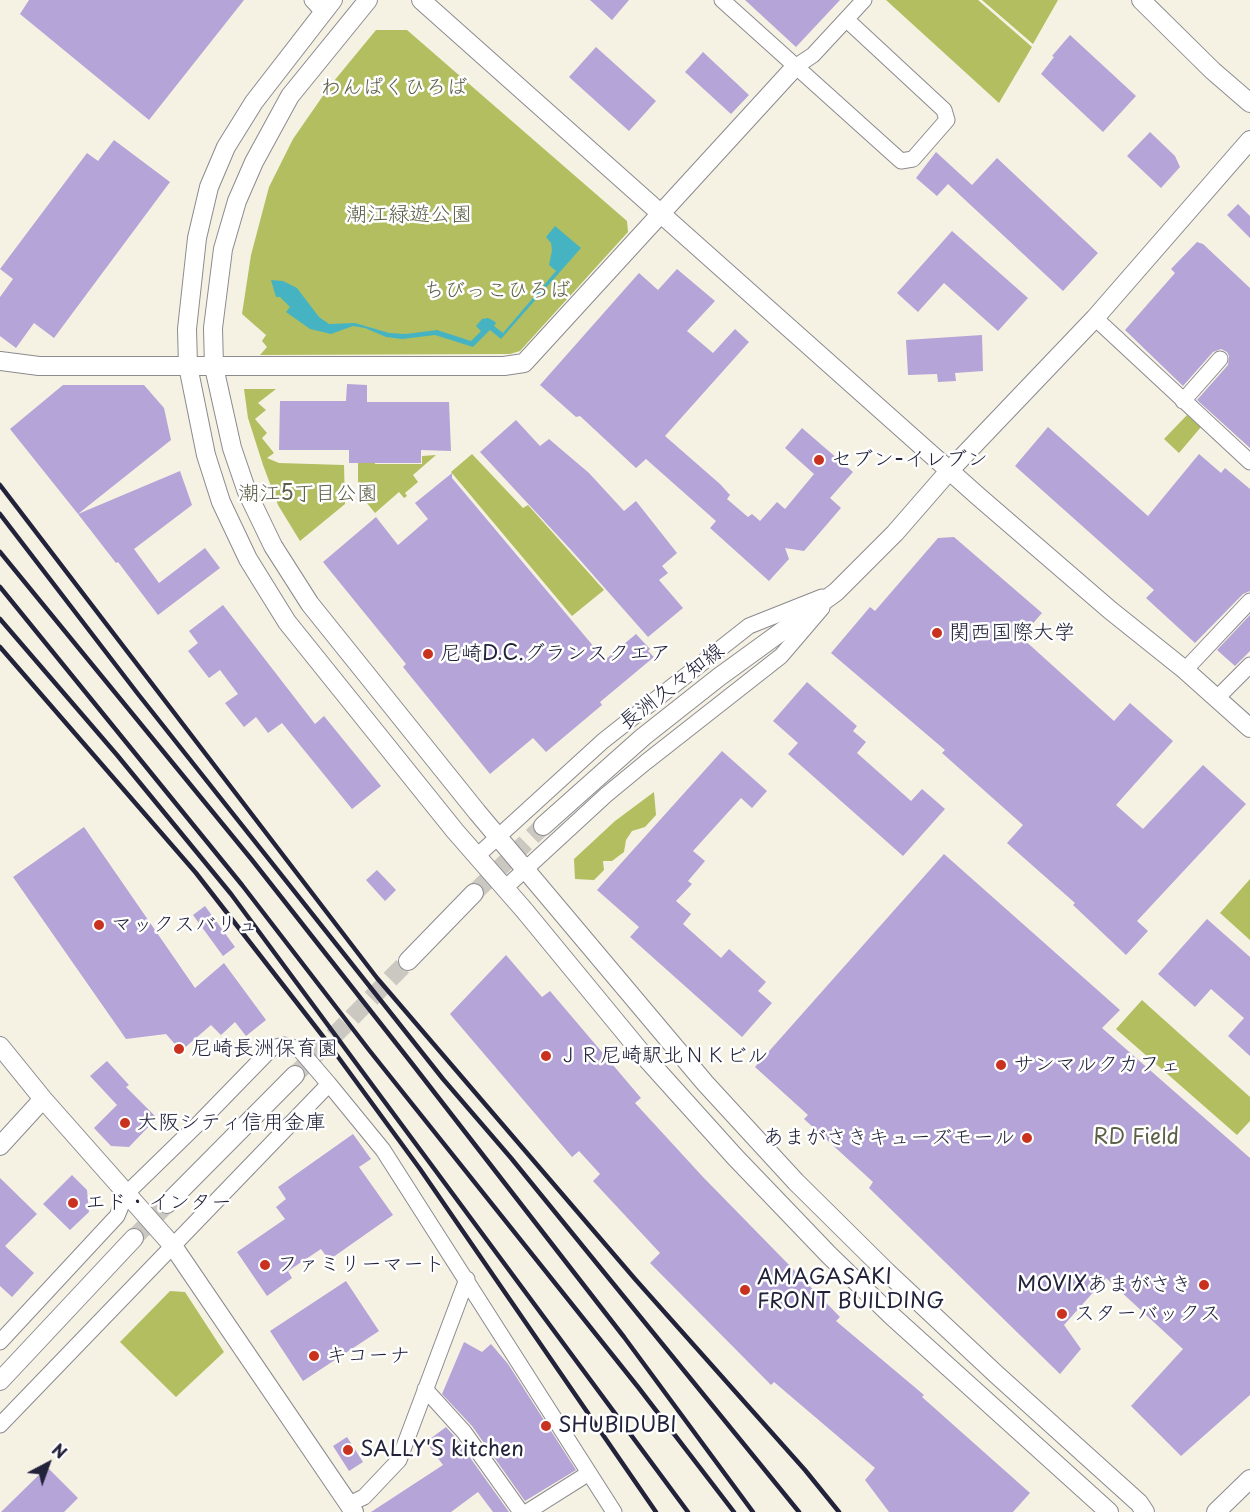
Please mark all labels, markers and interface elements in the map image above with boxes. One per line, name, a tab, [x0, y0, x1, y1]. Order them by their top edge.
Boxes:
park label: わんぱくひろば	[321, 75, 467, 101]
park label: 潮江緑遊公園	[346, 202, 472, 228]
park label: ちびっこひろば	[424, 278, 570, 304]
place label: セブン-イレブン	[831, 447, 988, 473]
marker: セブン-イレブン	[812, 453, 826, 467]
park label: 潮江5丁目公園	[238, 481, 378, 507]
place label: 関西国際大学	[949, 620, 1075, 646]
marker: 関西国際大学	[930, 626, 944, 640]
street label: 長洲久々知線	[615, 638, 729, 736]
place label: 尼崎D.C.グランスクエア	[440, 641, 671, 667]
marker: 尼崎D.C.グランスクエア	[421, 647, 435, 661]
place label: マックスバリュ	[111, 912, 258, 938]
marker: マックスバリュ	[92, 918, 106, 932]
place label: 尼崎長洲保育園	[191, 1036, 338, 1062]
marker: 尼崎長洲保育園	[172, 1042, 186, 1056]
place label: ＪＲ尼崎駅北ＮＫビル	[558, 1043, 768, 1069]
marker: ＪＲ尼崎駅北ＮＫビル	[539, 1049, 553, 1063]
place label: サンマルクカフェ	[1013, 1052, 1181, 1078]
marker: サンマルクカフェ	[994, 1058, 1008, 1072]
place label: 大阪シティ信用金庫	[137, 1110, 326, 1136]
marker: 大阪シティ信用金庫	[118, 1116, 132, 1130]
place label: あまがさきキューズモール	[763, 1125, 1015, 1151]
park label: RD Field	[1093, 1125, 1179, 1151]
marker: あまがさきキューズモール	[1020, 1131, 1034, 1145]
place label: エド・インター	[85, 1190, 232, 1216]
marker: エド・インター	[66, 1196, 80, 1210]
place label: ファミリーマート	[277, 1252, 445, 1278]
marker: ファミリーマート	[258, 1258, 272, 1272]
place label: AMAGASAKI FRONT BUILDING	[757, 1265, 945, 1315]
place label: MOVIXあまがさき	[1017, 1272, 1192, 1298]
marker: MOVIXあまがさき	[1197, 1278, 1211, 1292]
marker: AMAGASAKI FRONT BUILDING	[738, 1283, 752, 1297]
place label: スターバックス	[1074, 1301, 1221, 1327]
marker: スターバックス	[1055, 1307, 1069, 1321]
place label: キコーナ	[326, 1343, 410, 1369]
marker: キコーナ	[307, 1349, 321, 1363]
place label: SHUBIDUBI	[558, 1413, 677, 1439]
marker: SHUBIDUBI	[539, 1419, 553, 1433]
north arrow	[18, 1434, 78, 1494]
text: N	[47, 1437, 72, 1464]
place label: SALLY'S kitchen	[360, 1437, 524, 1463]
marker: SALLY'S kitchen	[341, 1443, 355, 1457]

